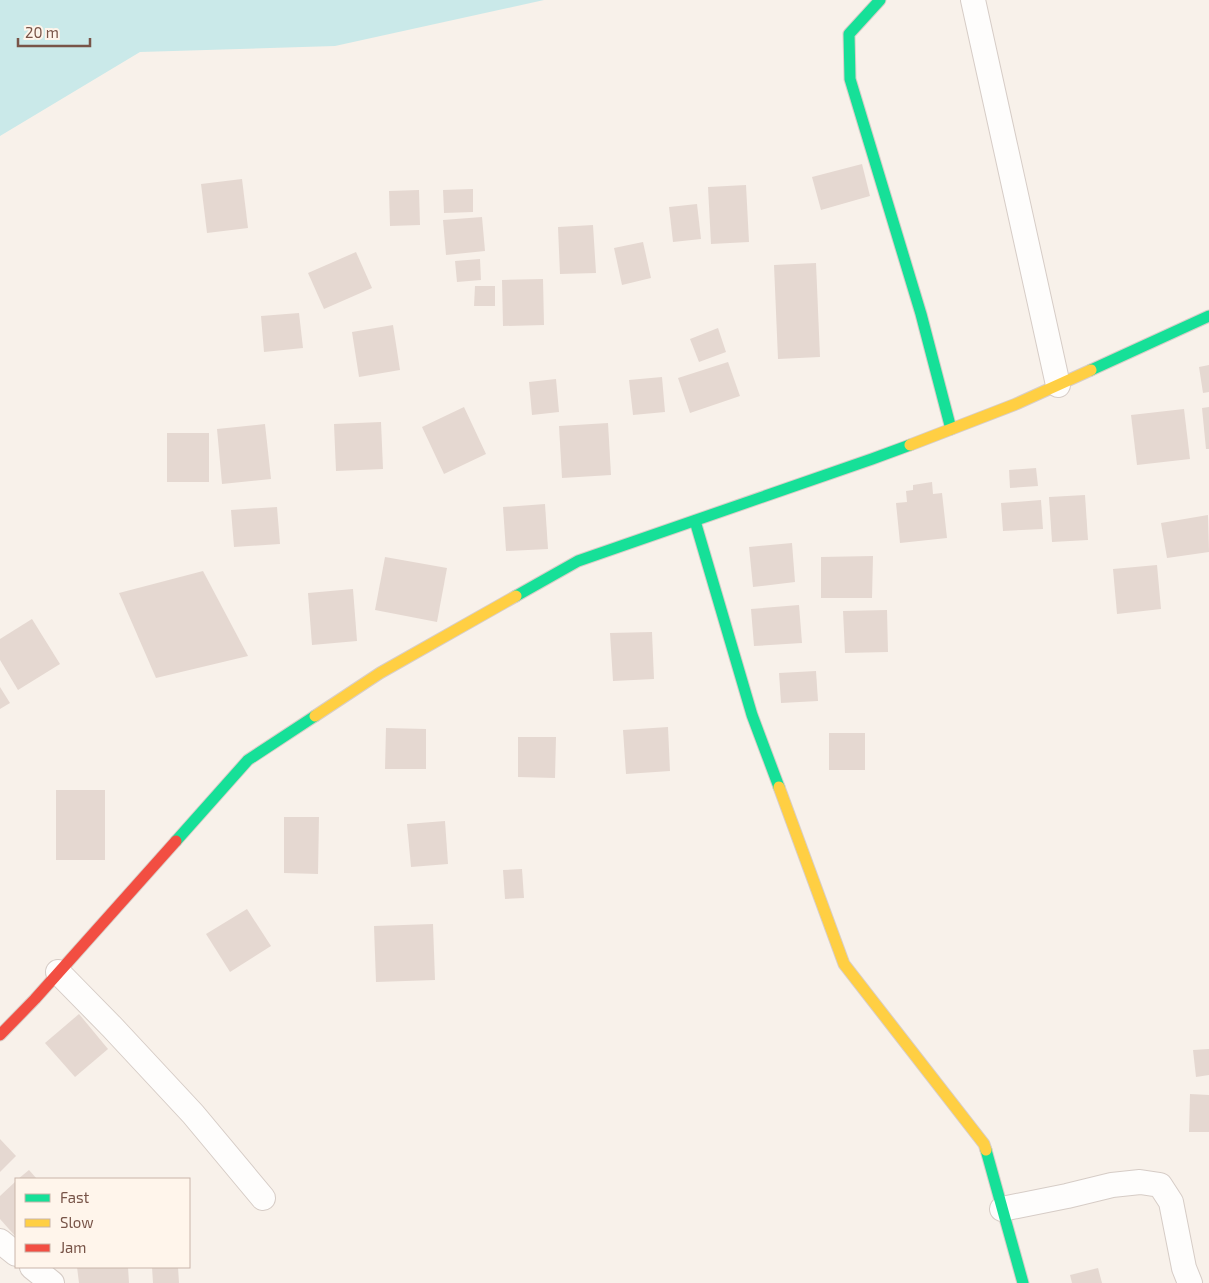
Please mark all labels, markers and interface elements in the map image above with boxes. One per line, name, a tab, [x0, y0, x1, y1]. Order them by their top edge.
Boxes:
scale bar	[18, 15, 90, 47]
text: 20 m	[25, 23, 59, 41]
legend	[15, 1178, 190, 1268]
text: Fast	[60, 1188, 90, 1206]
text: Slow	[60, 1213, 94, 1231]
text: Jam	[60, 1238, 86, 1256]

